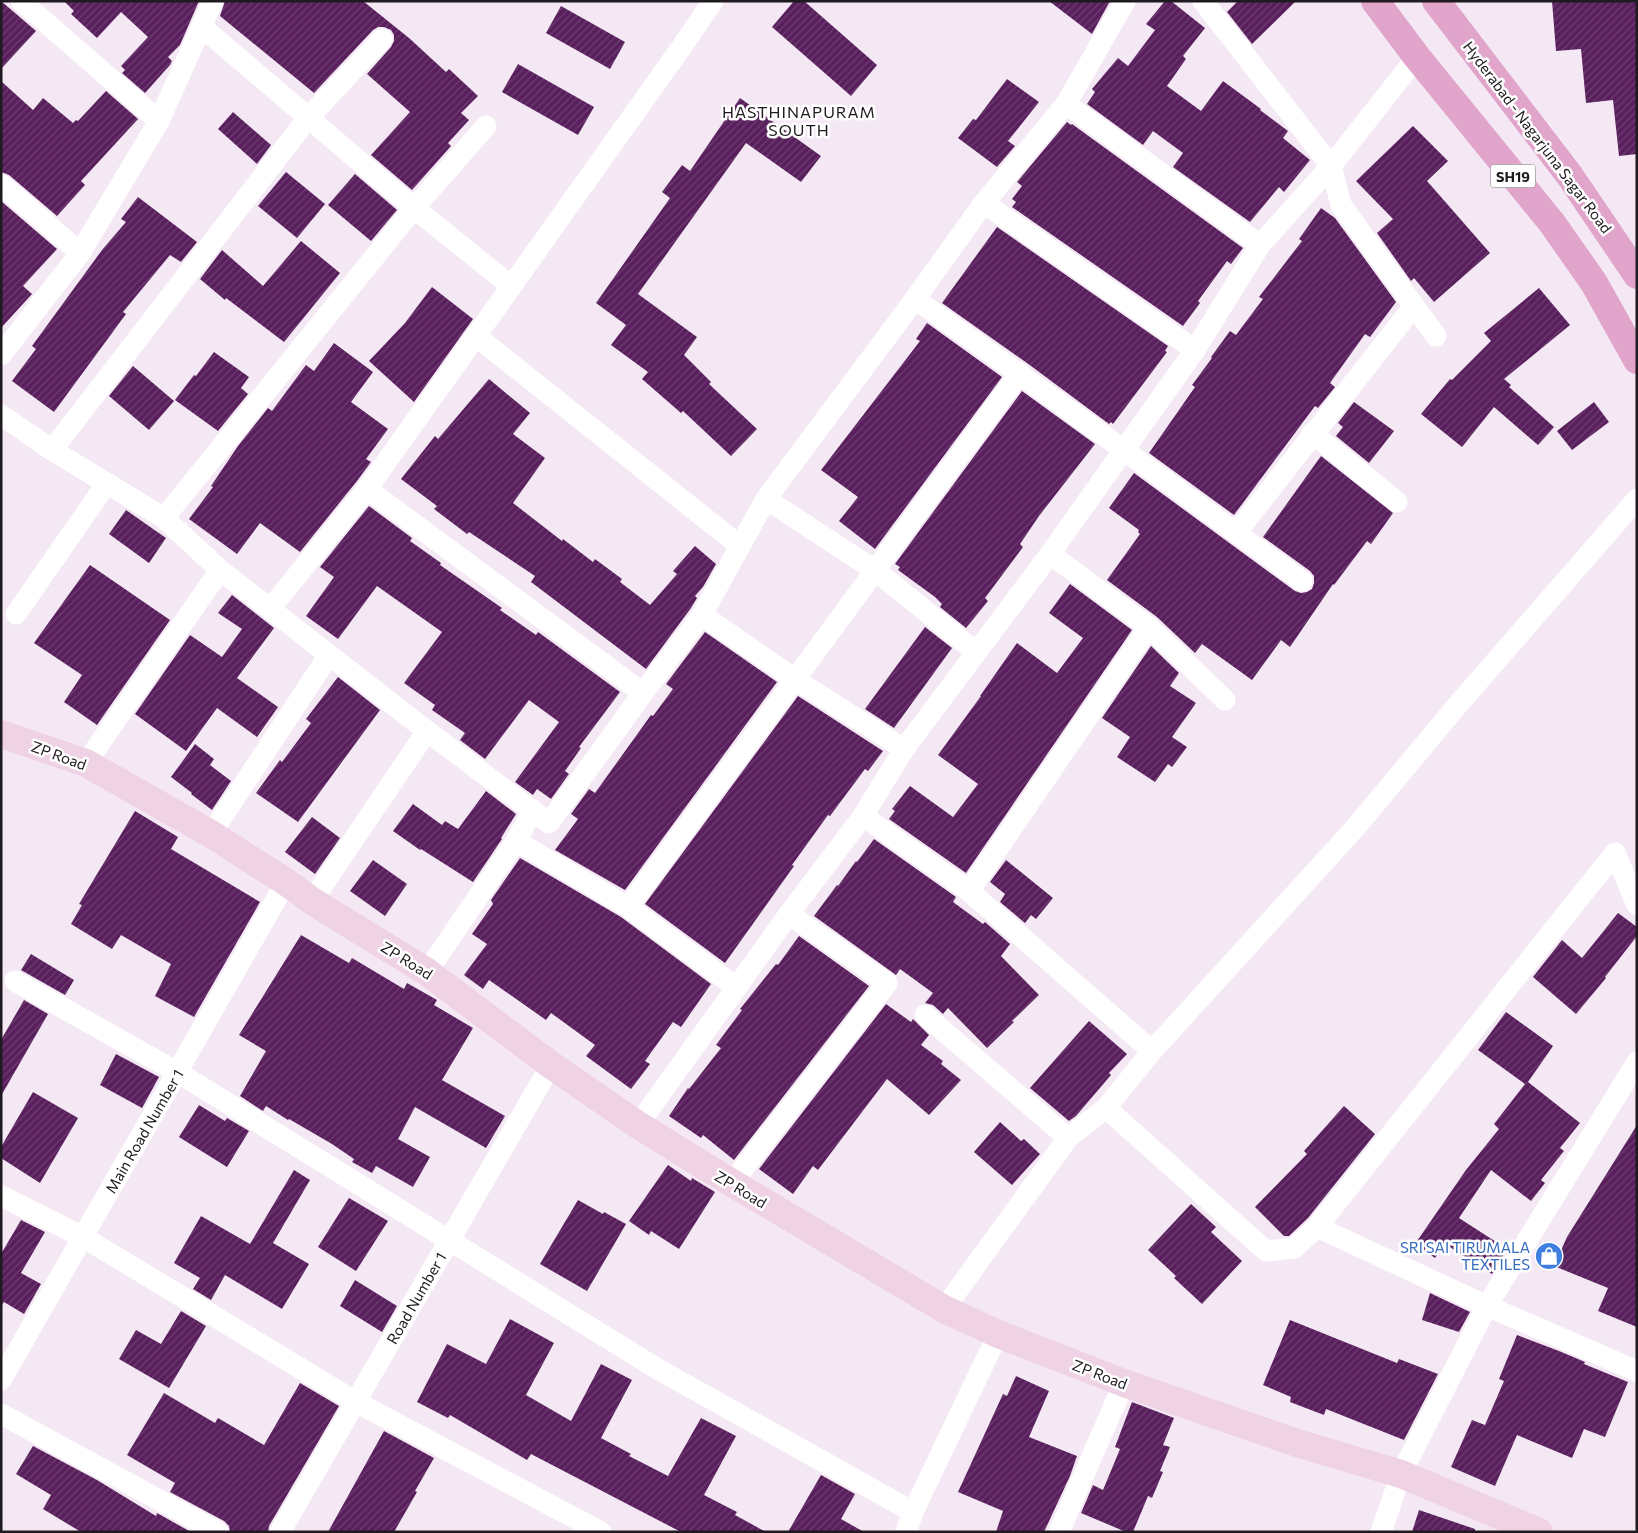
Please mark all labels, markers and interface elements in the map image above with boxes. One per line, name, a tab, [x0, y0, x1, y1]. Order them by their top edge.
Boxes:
street label: Hyderabad - Nagarjuna Sagar Road	[1460, 38, 1616, 236]
district label: HASTHINAPURAM SOUTH	[722, 102, 876, 139]
road number: SH19	[1490, 165, 1536, 188]
street label: ZP Road	[29, 737, 89, 773]
street label: ZP Road	[378, 937, 436, 983]
street label: Main Road Number 1	[101, 1066, 187, 1196]
street label: ZP Road	[712, 1167, 770, 1211]
place label: SRI SAI TIRUMALA TEXTILES	[1400, 1238, 1530, 1273]
shop icon: SRI SAI TIRUMALA TEXTILES	[1534, 1241, 1564, 1271]
street label: Road Number 1	[383, 1249, 449, 1347]
street label: ZP Road	[1070, 1355, 1130, 1393]

